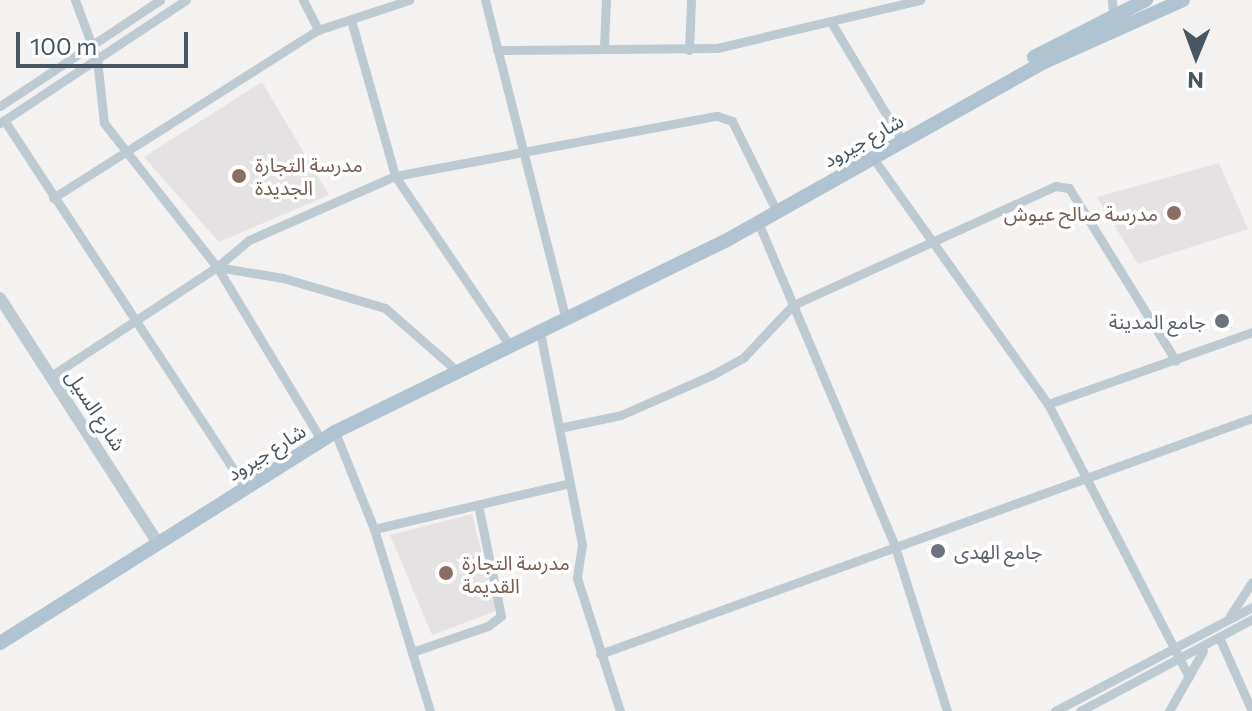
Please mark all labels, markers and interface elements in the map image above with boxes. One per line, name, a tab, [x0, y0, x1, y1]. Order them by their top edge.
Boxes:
scale bar	[20, 16, 192, 66]
north arrow	[1156, 16, 1236, 96]
text: 100 m	[30, 31, 97, 60]
text: N	[1187, 67, 1204, 94]
street label: شارع جيرود	[819, 108, 907, 172]
place label: مدرسة التجارة الجديدة	[255, 152, 363, 199]
marker: مدرسة التجارة الجديدة	[230, 167, 248, 185]
place label: مدرسة صالح عيوش	[1004, 201, 1158, 225]
marker: مدرسة صالح عيوش	[1165, 204, 1183, 222]
place label: جامع المدينة	[1109, 309, 1206, 333]
marker: جامع المدينة	[1213, 312, 1231, 330]
street label: شارع السيل	[61, 365, 131, 455]
street label: شارع جيرود	[222, 418, 310, 486]
place label: جامع الهدى	[954, 539, 1042, 563]
marker: جامع الهدى	[929, 542, 947, 560]
place label: مدرسة التجارة القديمة	[462, 550, 570, 597]
marker: مدرسة التجارة القديمة	[437, 564, 455, 582]

